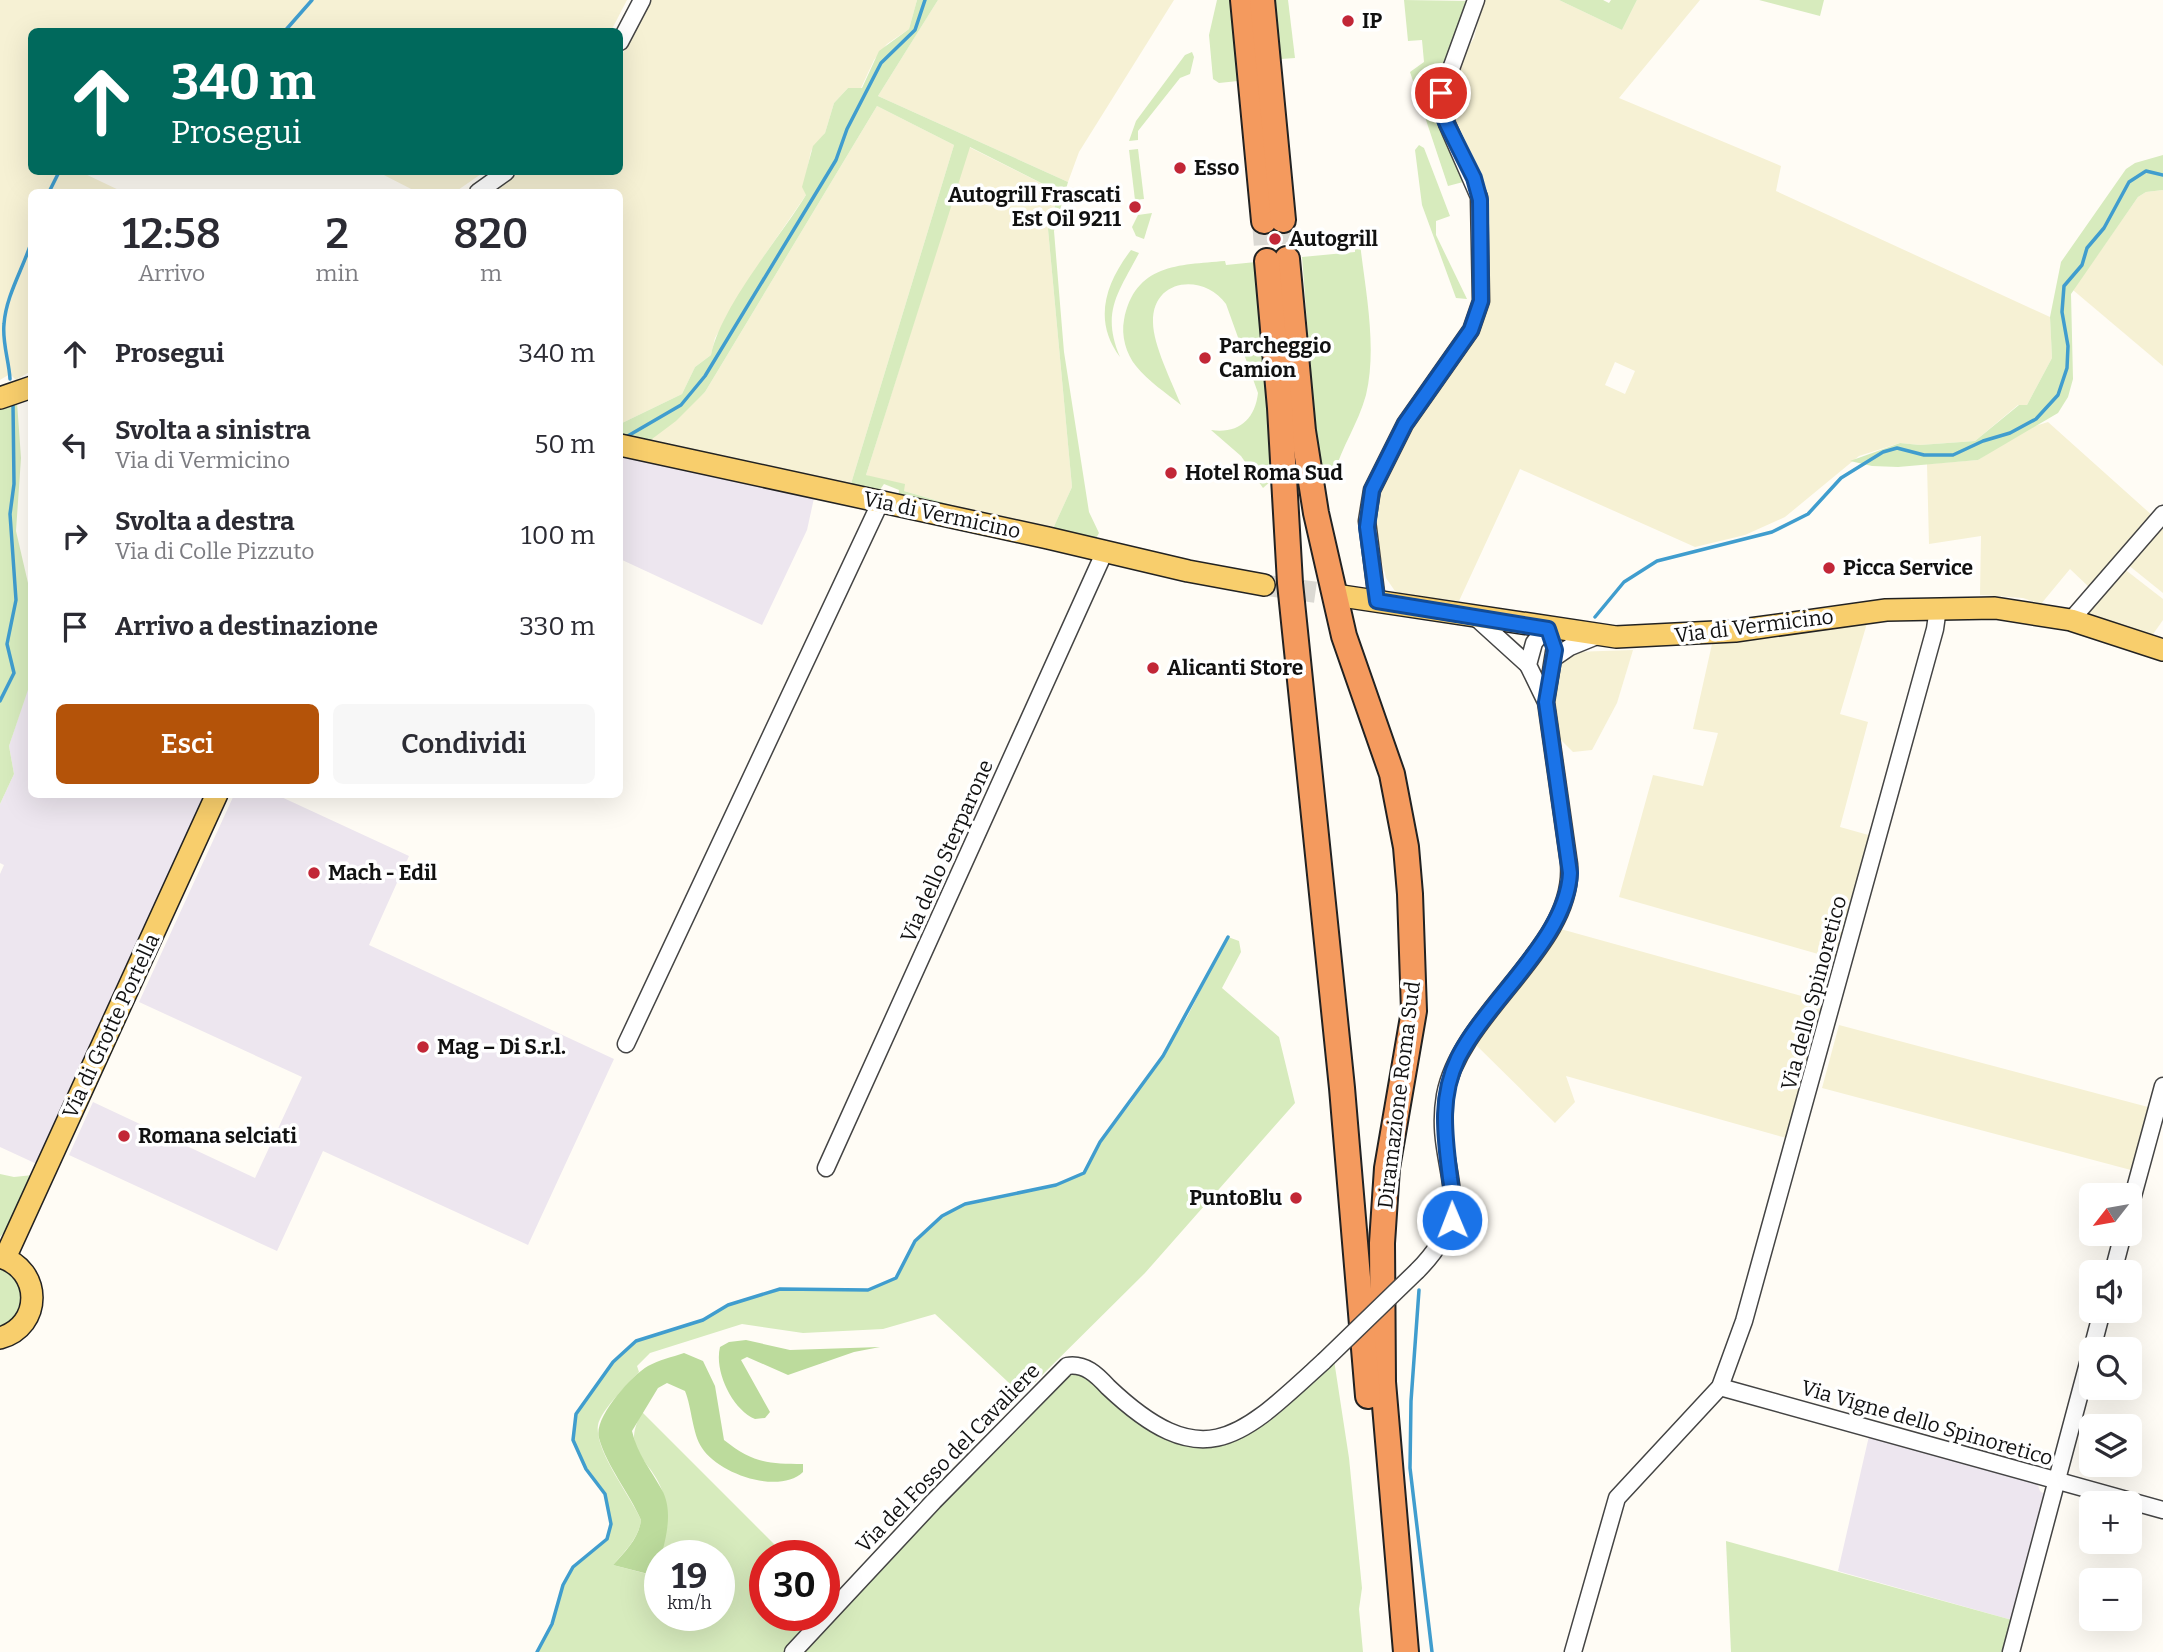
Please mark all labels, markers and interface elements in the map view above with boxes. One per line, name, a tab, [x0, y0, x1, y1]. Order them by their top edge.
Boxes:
place label: IP	[1362, 8, 1383, 34]
marker: IP	[1340, 13, 1356, 29]
text: 340 m	[171, 53, 316, 112]
icon: ahead	[56, 56, 147, 147]
pin	[1411, 63, 1471, 123]
icon: arrive	[1422, 74, 1460, 112]
text: Prosegui	[171, 113, 302, 151]
place label: Esso	[1194, 155, 1239, 181]
marker: Esso	[1172, 160, 1188, 176]
place label: Autogrill Frascati Est Oil 9211	[948, 182, 1121, 232]
marker: Autogrill Frascati Est Oil 9211	[1127, 199, 1143, 215]
text: 12:58	[122, 209, 221, 259]
text: 2	[325, 209, 349, 259]
text: 820	[453, 209, 529, 259]
place label: Autogrill	[1289, 226, 1379, 252]
marker: Autogrill	[1267, 231, 1283, 247]
text: Arrivo	[138, 259, 205, 287]
text: min	[315, 259, 359, 287]
text: m	[480, 259, 502, 287]
place label: Parcheggio Camion	[1219, 333, 1331, 383]
icon: ahead	[56, 335, 94, 373]
text: Prosegui	[115, 338, 224, 369]
text: 340 m	[518, 338, 595, 369]
marker: Parcheggio Camion	[1197, 350, 1213, 366]
text: Svolta a sinistra	[115, 415, 311, 446]
icon: left	[56, 426, 94, 464]
text: 50 m	[534, 429, 595, 460]
text: Via di Vermicino	[115, 446, 290, 474]
place label: Hotel Roma Sud	[1185, 460, 1343, 486]
marker: Hotel Roma Sud	[1163, 465, 1179, 481]
street label: Via di Vermicino	[861, 486, 1023, 544]
text: Svolta a destra	[115, 506, 294, 537]
icon: right	[56, 517, 94, 555]
text: 100 m	[521, 520, 595, 551]
text: Via di Colle Pizzuto	[115, 537, 315, 565]
place label: Picca Service	[1843, 555, 1973, 581]
marker: Picca Service	[1821, 560, 1837, 576]
street label: Via di Vermicino	[1673, 603, 1835, 649]
icon: arrive	[56, 608, 94, 646]
text: Arrivo a destinazione	[115, 611, 378, 642]
text: 330 m	[519, 611, 595, 642]
place label: Alicanti Store	[1167, 655, 1303, 681]
marker: Alicanti Store	[1145, 660, 1161, 676]
button: Esci	[56, 704, 319, 784]
button: Condividi	[333, 704, 595, 784]
street label: Via dello Sterparone	[895, 756, 999, 946]
place label: Mach - Edil	[328, 860, 438, 886]
marker: Mach - Edil	[306, 865, 322, 881]
street label: Via dello Spinoretico	[1776, 893, 1852, 1093]
street label: Via di Grotte Portella	[57, 929, 165, 1122]
street label: Diramazione Roma Sud	[1372, 980, 1426, 1210]
place label: Mag – Di S.r.l.	[437, 1034, 566, 1060]
marker: Mag – Di S.r.l.	[415, 1039, 431, 1055]
place label: Romana selciati	[138, 1123, 297, 1149]
marker: Romana selciati	[116, 1128, 132, 1144]
position arrow	[1415, 1183, 1489, 1257]
north arrow	[2079, 1183, 2142, 1246]
map controls	[2079, 1183, 2142, 1631]
place label: PuntoBlu	[1189, 1185, 1282, 1211]
marker: PuntoBlu	[1288, 1190, 1304, 1206]
button: sound	[2079, 1260, 2142, 1323]
button: search	[2079, 1337, 2142, 1400]
street label: Via del Fosso del Cavaliere	[851, 1358, 1045, 1558]
street label: Via Vigne dello Spinoretico	[1798, 1375, 2056, 1471]
button: layers	[2079, 1414, 2142, 1477]
button: +	[2079, 1491, 2142, 1554]
speed limit sign: 30	[749, 1540, 840, 1631]
text: 19	[672, 1555, 707, 1597]
button: −	[2079, 1568, 2142, 1631]
text: km/h	[667, 1592, 712, 1614]

